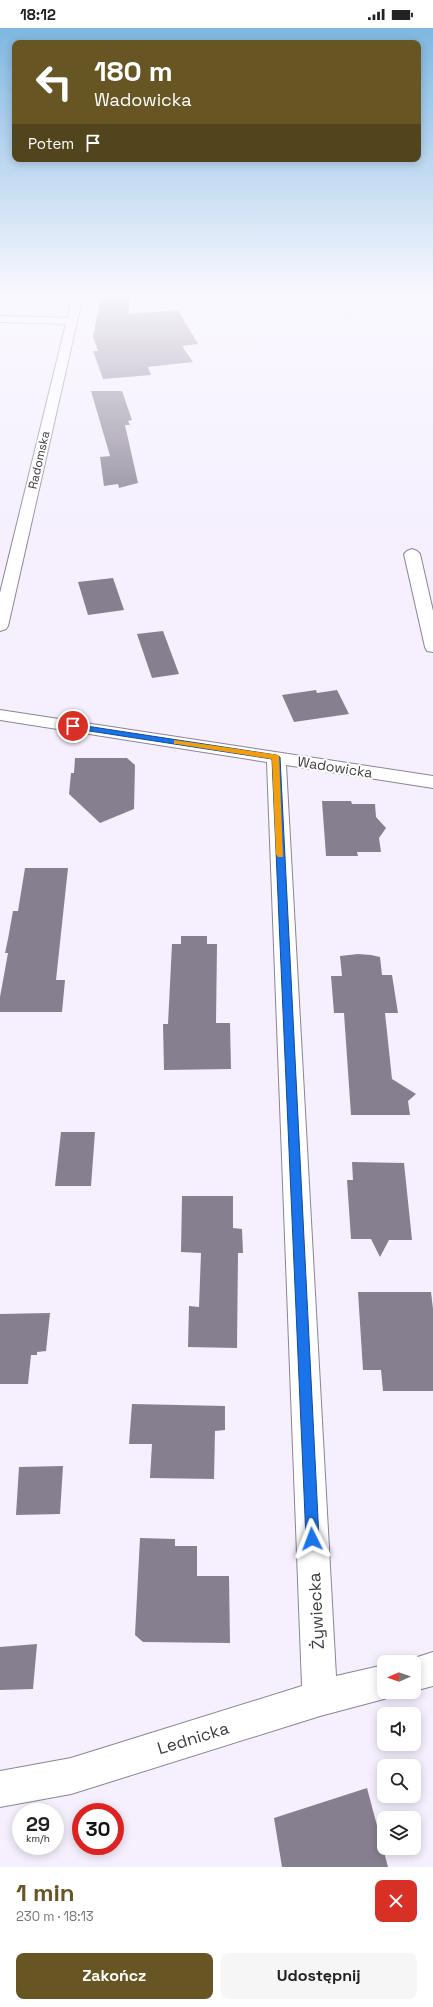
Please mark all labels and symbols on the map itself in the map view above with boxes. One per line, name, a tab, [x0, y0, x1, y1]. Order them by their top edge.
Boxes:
street label: Radomska	[25, 429, 53, 491]
pin	[56, 709, 90, 743]
street label: Wadowicka	[296, 752, 374, 782]
position arrow	[291, 1518, 333, 1560]
street label: Żywiecka	[303, 1572, 329, 1650]
north arrow	[377, 1655, 421, 1699]
street label: Lednicka	[155, 1717, 232, 1759]
speed limit sign: 30	[72, 1803, 124, 1855]

